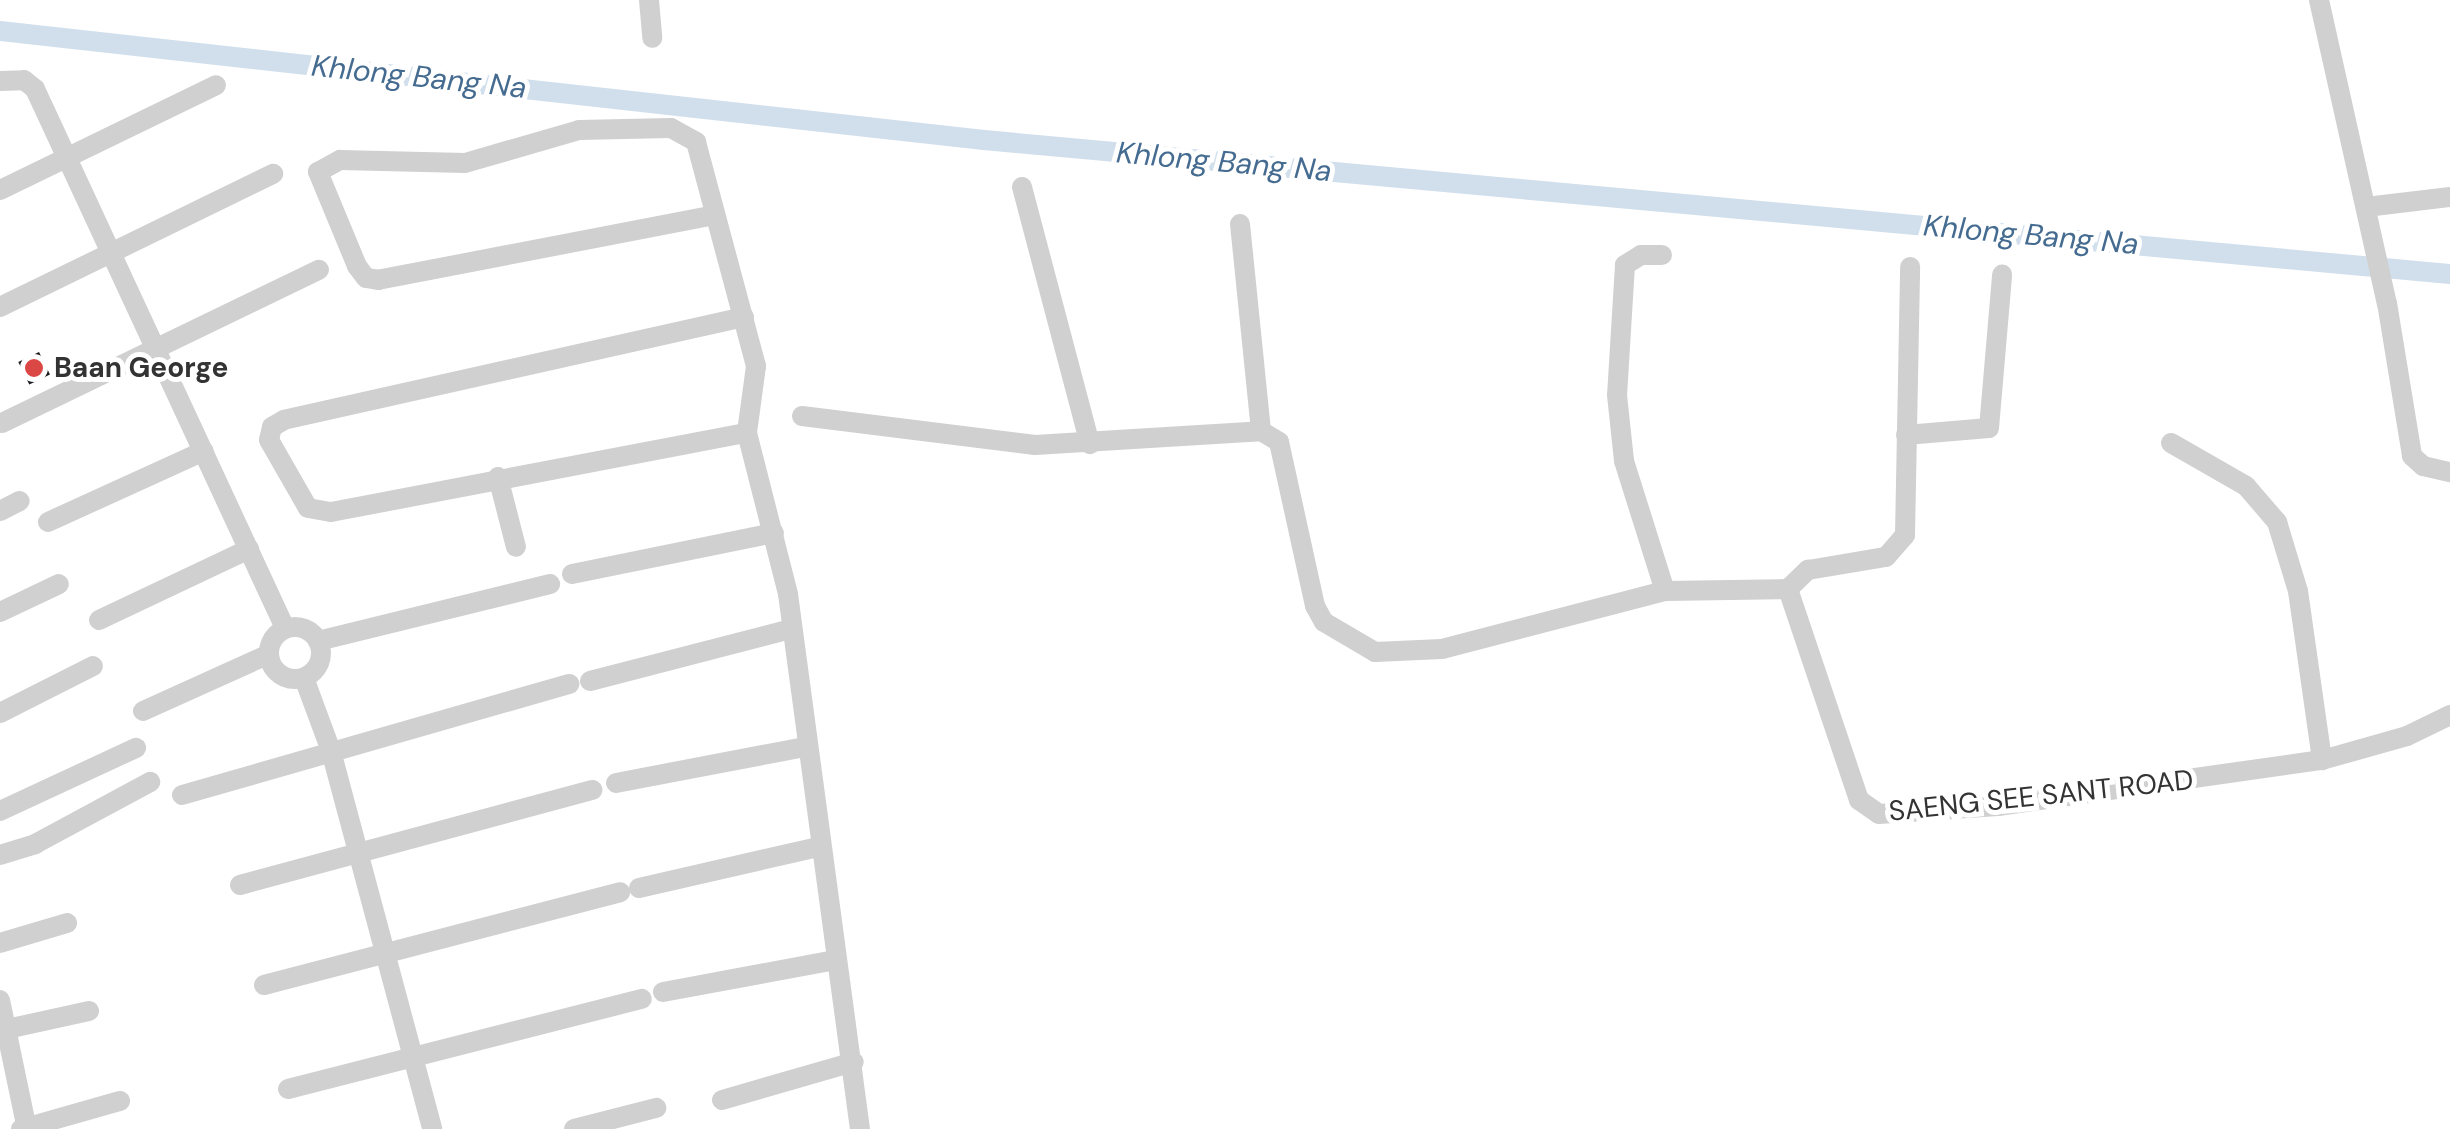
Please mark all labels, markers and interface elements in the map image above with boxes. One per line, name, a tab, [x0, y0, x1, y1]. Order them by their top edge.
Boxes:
water label: Khlong Bang Na	[310, 48, 528, 106]
water label: Khlong Bang Na	[1115, 135, 1333, 189]
water label: Khlong Bang Na	[1922, 208, 2140, 262]
place label: Baan George	[54, 351, 228, 385]
marker: Baan George	[23, 357, 45, 379]
street label: SAENG SEE SANT ROAD	[1887, 763, 2195, 829]

